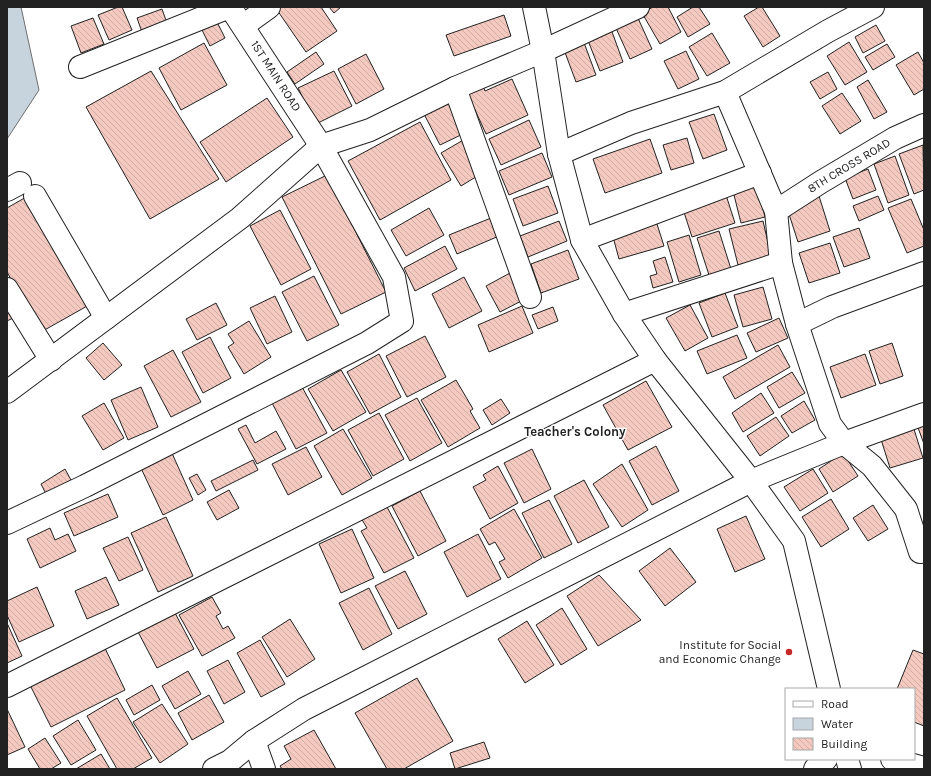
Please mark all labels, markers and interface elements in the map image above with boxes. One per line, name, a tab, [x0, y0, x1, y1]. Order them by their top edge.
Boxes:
street label: 1ST MAIN ROAD	[248, 38, 304, 114]
street label: 8TH CROSS ROAD	[805, 135, 893, 196]
district label: Teacher's Colony	[524, 424, 626, 439]
place label: Institute for Social and Economic Change	[659, 638, 781, 666]
marker: Institute for Social and Economic Change	[784, 647, 794, 657]
legend	[785, 688, 915, 760]
text: Road	[821, 697, 849, 711]
text: Water	[821, 717, 854, 731]
text: Building	[821, 737, 868, 751]

